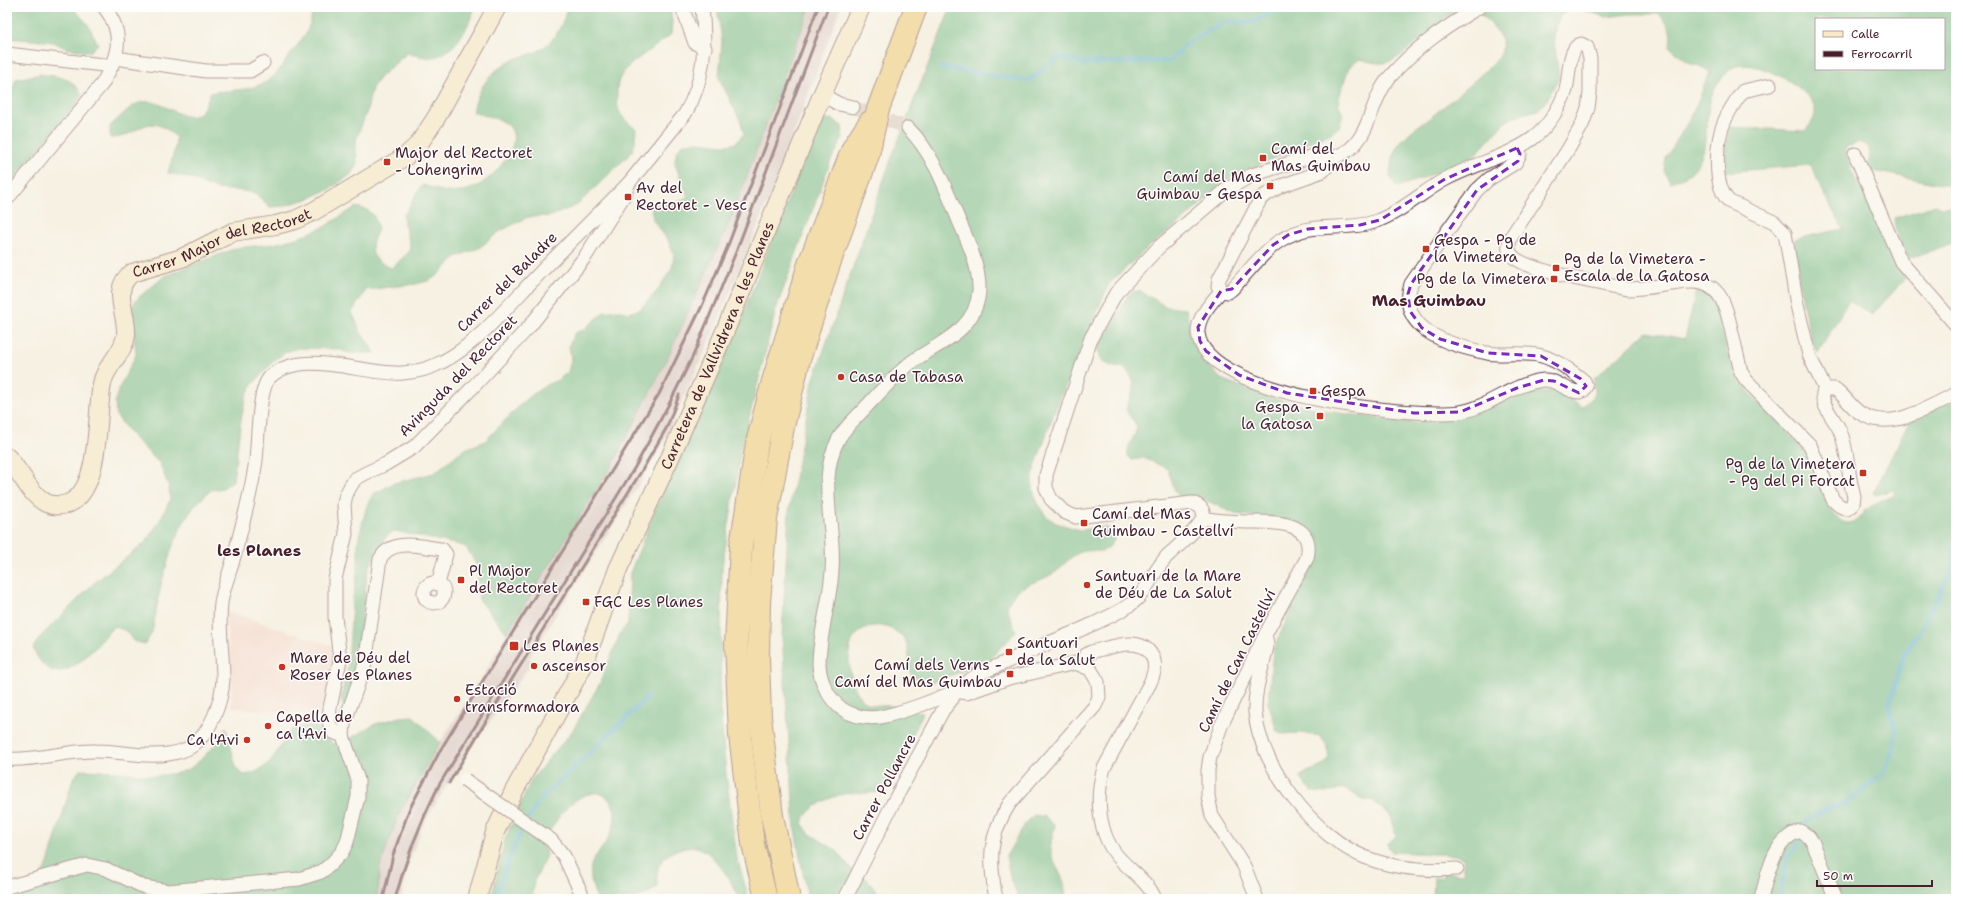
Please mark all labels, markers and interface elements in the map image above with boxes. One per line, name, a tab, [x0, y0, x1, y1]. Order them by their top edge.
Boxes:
legend	[1815, 18, 1945, 70]
text: Calle	[1851, 26, 1880, 42]
text: Ferrocarril	[1851, 46, 1912, 62]
place label: Camí del Mas Guimbau	[1271, 139, 1371, 176]
place label: Major del Rectoret - Lohengrim	[395, 143, 533, 180]
marker: Camí del Mas Guimbau	[1258, 153, 1268, 163]
marker: Major del Rectoret - Lohengrim	[382, 157, 392, 167]
place label: Camí del Mas Guimbau - Gespa	[1137, 167, 1263, 204]
place label: Av del Rectoret - Vesc	[636, 178, 747, 215]
marker: Camí del Mas Guimbau - Gespa	[1265, 181, 1275, 191]
marker: Av del Rectoret - Vesc	[623, 192, 633, 202]
street label: Carrer Major del Rectoret	[130, 204, 315, 282]
street label: Carretera de Vallvidrera a les Planes	[656, 219, 779, 473]
street label: Carrer del Baladre	[452, 227, 562, 337]
place label: Gespa - Pg de la Vimetera	[1434, 230, 1537, 267]
marker: Gespa - Pg de la Vimetera	[1421, 244, 1431, 254]
place label: Pg de la Vimetera - Escala de la Gatosa	[1564, 249, 1710, 286]
marker: Pg de la Vimetera - Escala de la Gatosa	[1551, 263, 1561, 273]
place label: Pg de la Vimetera	[1416, 269, 1547, 289]
marker: Pg de la Vimetera	[1549, 274, 1559, 284]
district label: Mas Guimbau	[1372, 290, 1486, 311]
street label: Avinguda del Rectoret	[394, 311, 522, 441]
place label: Casa de Tabasa	[849, 367, 964, 387]
marker: Casa de Tabasa	[836, 372, 846, 382]
place label: Gespa	[1321, 381, 1366, 401]
marker: Gespa	[1308, 386, 1318, 396]
place label: Gespa - la Gatosa	[1241, 397, 1313, 434]
marker: Gespa - la Gatosa	[1315, 411, 1325, 421]
place label: Pg de la Vimetera - Pg del Pi Forcat	[1725, 454, 1856, 491]
marker: Pg de la Vimetera - Pg del Pi Forcat	[1858, 468, 1868, 478]
place label: Camí del Mas Guimbau - Castellví	[1092, 504, 1235, 541]
marker: Camí del Mas Guimbau - Castellví	[1079, 518, 1089, 528]
district label: les Planes	[217, 540, 301, 561]
place label: Pl Major del Rectoret	[469, 561, 558, 598]
place label: Santuari de la Mare de Déu de La Salut	[1095, 566, 1241, 603]
marker: Pl Major del Rectoret	[456, 575, 466, 585]
marker: Santuari de la Mare de Déu de La Salut	[1082, 580, 1092, 590]
street label: Camí de Can Castellví	[1194, 585, 1281, 736]
place label: FGC Les Planes	[594, 592, 704, 612]
marker: FGC Les Planes	[581, 597, 591, 607]
place label: Santuari de la Salut	[1017, 633, 1096, 670]
place label: Les Planes	[523, 636, 599, 656]
marker: Les Planes	[508, 640, 520, 652]
marker: Santuari de la Salut	[1004, 647, 1014, 657]
place label: Mare de Déu del Roser Les Planes	[290, 648, 413, 685]
place label: Camí dels Verns - Camí del Mas Guimbau	[834, 655, 1002, 692]
place label: ascensor	[542, 656, 606, 676]
marker: ascensor	[529, 661, 539, 671]
marker: Mare de Déu del Roser Les Planes	[277, 662, 287, 672]
marker: Camí dels Verns - Camí del Mas Guimbau	[1005, 669, 1015, 679]
place label: Estació transformadora	[465, 680, 580, 717]
marker: Estació transformadora	[452, 694, 462, 704]
place label: Capella de ca l'Avi	[276, 707, 352, 744]
marker: Capella de ca l'Avi	[263, 721, 273, 731]
place label: Ca l'Avi	[186, 730, 239, 750]
street label: Carrer Pollancre	[847, 730, 921, 844]
marker: Ca l'Avi	[242, 735, 252, 745]
scale bar	[1817, 862, 1932, 888]
text: 50 m	[1823, 868, 1853, 884]

